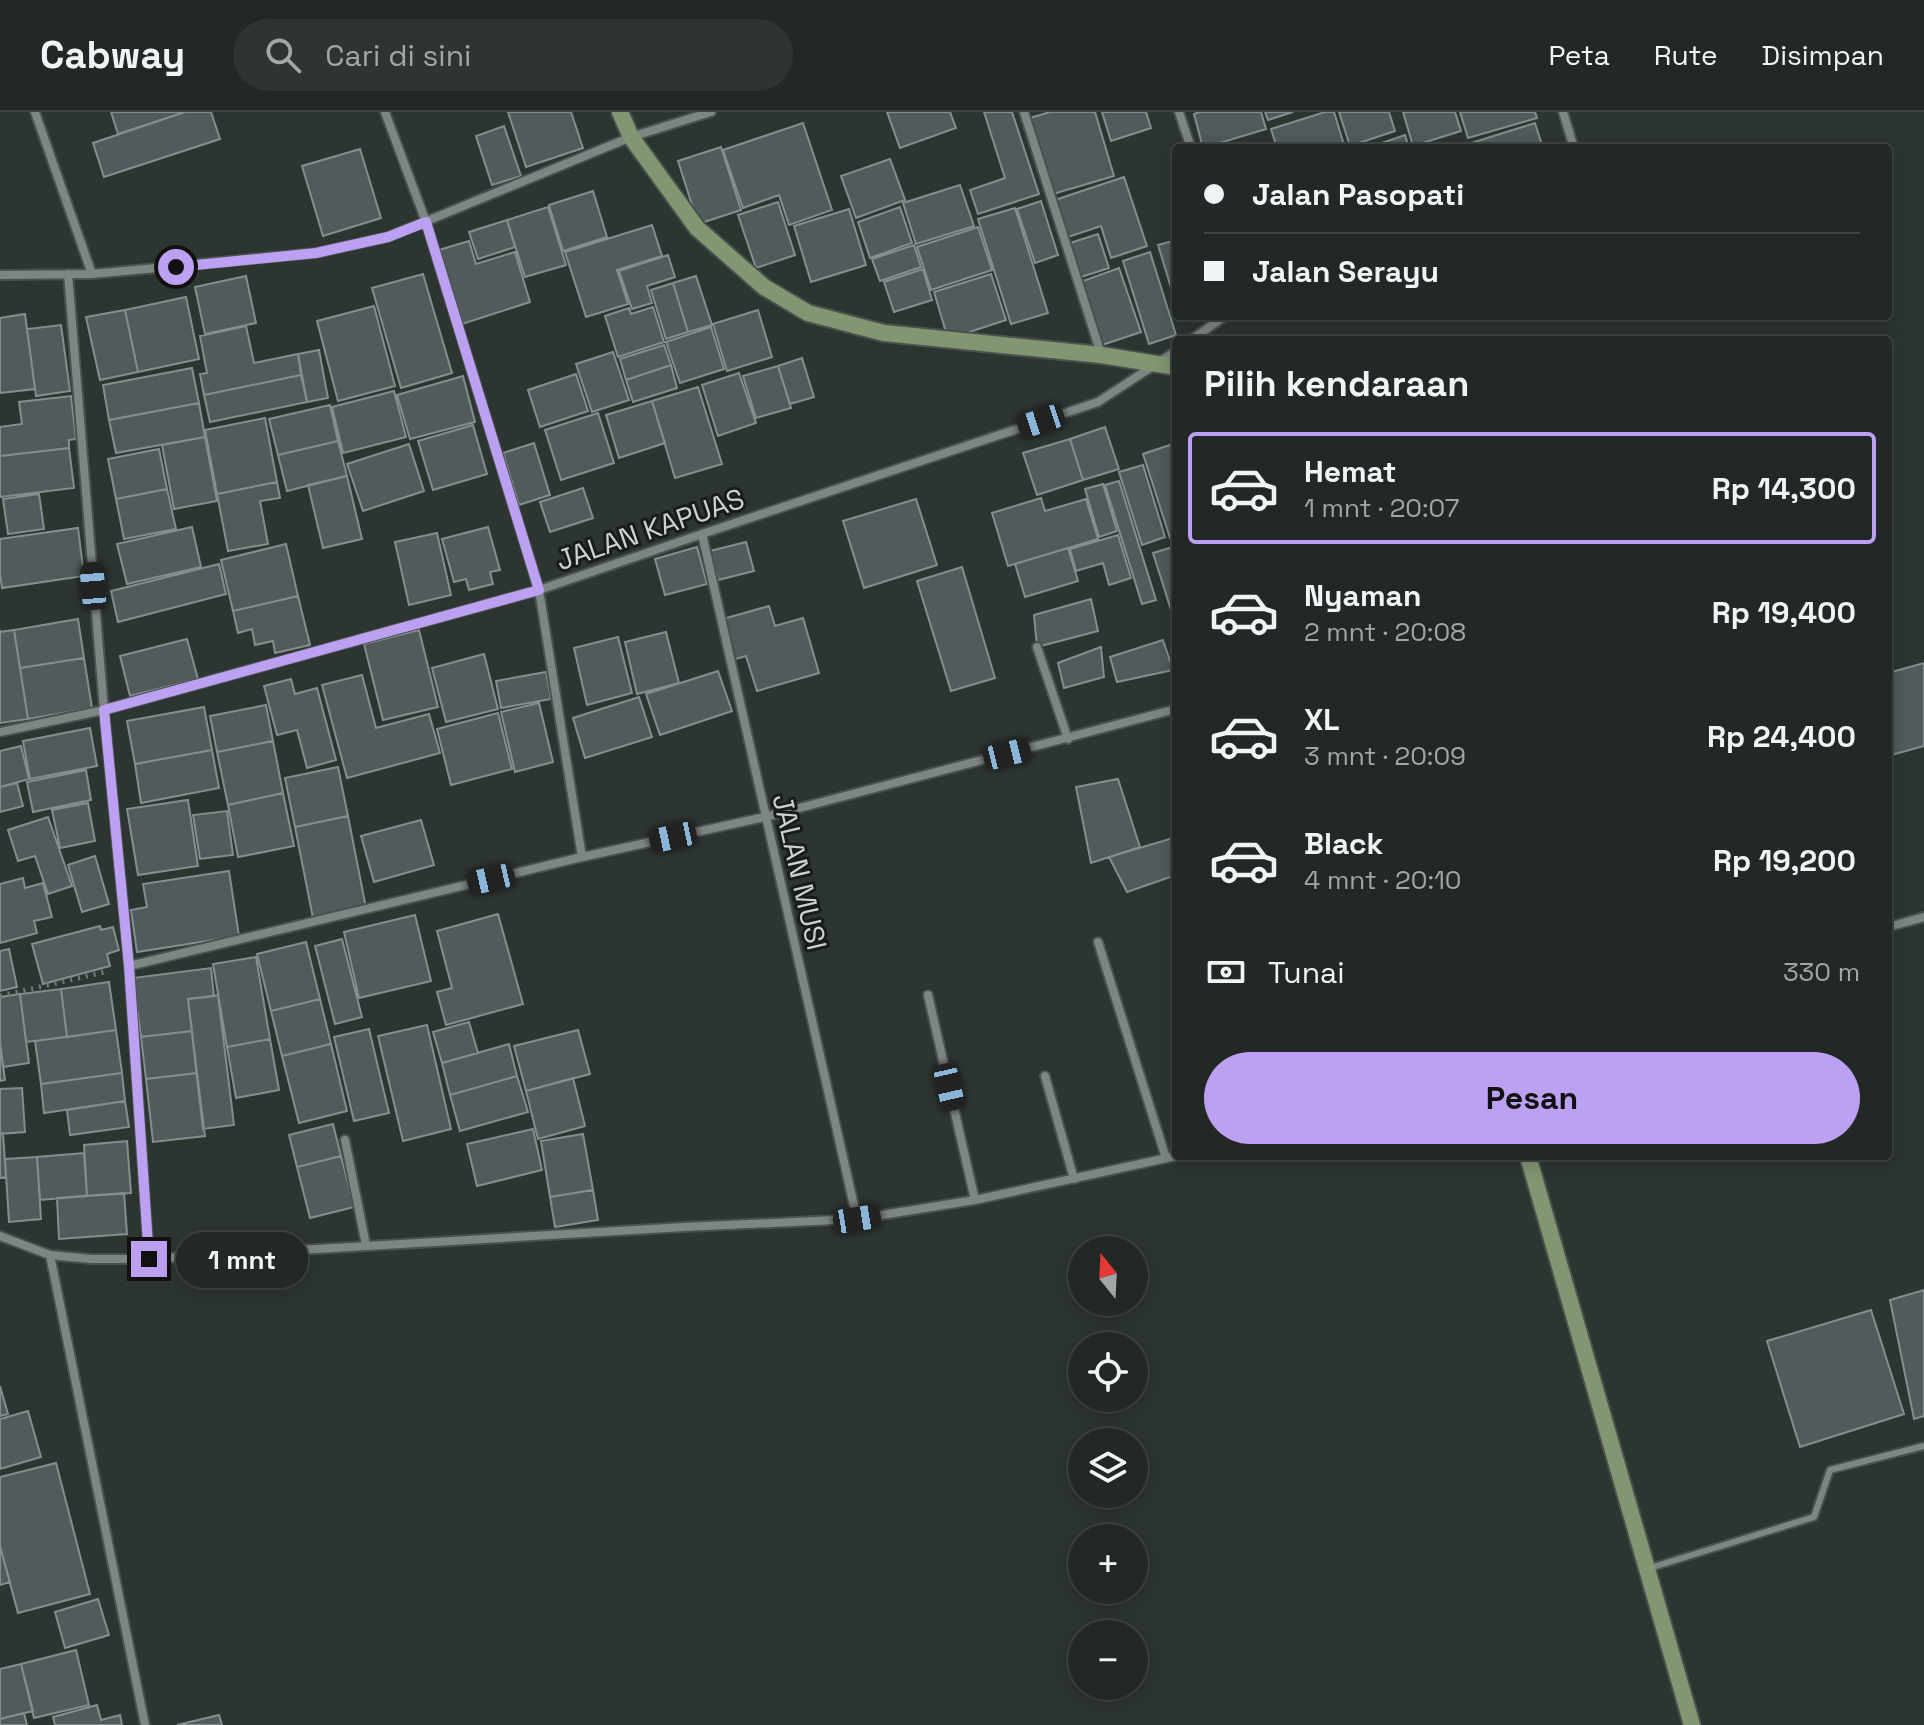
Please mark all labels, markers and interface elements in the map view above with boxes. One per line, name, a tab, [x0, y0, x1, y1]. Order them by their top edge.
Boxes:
search box	[233, 19, 793, 91]
text: Cabway	[40, 31, 185, 79]
icon: search	[261, 33, 305, 77]
text: Cari di sini	[325, 36, 471, 75]
text: Peta	[1549, 37, 1610, 73]
text: Rute	[1654, 37, 1718, 73]
text: Disimpan	[1762, 37, 1884, 73]
text: Jalan Pasopati	[1252, 175, 1464, 214]
route start	[158, 249, 194, 285]
text: Jalan Serayu	[1252, 252, 1439, 291]
text: Pilih kendaraan	[1204, 361, 1469, 407]
car	[1014, 402, 1068, 440]
icon: car	[1208, 452, 1280, 524]
text: Hemat	[1304, 452, 1397, 491]
text: Rp 14,300	[1712, 469, 1856, 508]
street label: JALAN KAPUAS	[551, 480, 749, 578]
text: 1 mnt · 20:07	[1304, 491, 1459, 525]
car	[79, 561, 107, 611]
icon: car	[1208, 576, 1280, 648]
text: Nyaman	[1304, 576, 1421, 615]
text: Rp 19,400	[1712, 593, 1856, 632]
text: 2 mnt · 20:08	[1304, 615, 1466, 649]
icon: car	[1208, 700, 1280, 772]
text: XL	[1304, 700, 1340, 739]
text: Rp 24,400	[1707, 717, 1856, 756]
car	[981, 737, 1033, 771]
text: 3 mnt · 20:09	[1304, 739, 1466, 773]
street label: JALAN MUSI	[765, 790, 835, 954]
car	[647, 820, 699, 854]
icon: car	[1208, 824, 1280, 896]
text: Black	[1304, 824, 1383, 863]
text: Rp 19,200	[1713, 841, 1856, 880]
car	[465, 862, 517, 896]
text: 4 mnt · 20:10	[1304, 863, 1462, 897]
icon: cash	[1204, 950, 1248, 994]
text: Tunai	[1268, 953, 1345, 992]
text: 330 m	[1783, 955, 1860, 989]
button: Pesan	[1204, 1052, 1860, 1144]
car	[932, 1061, 966, 1113]
car	[831, 1203, 883, 1235]
callout: 1 mnt	[177, 1231, 309, 1287]
north arrow	[1068, 1236, 1148, 1316]
map controls	[1068, 1236, 1148, 1700]
route end	[131, 1241, 167, 1277]
text: 1 mnt	[208, 1243, 276, 1277]
button: locate	[1068, 1332, 1148, 1412]
button: layers	[1068, 1428, 1148, 1508]
button: +	[1068, 1524, 1148, 1604]
button: −	[1068, 1620, 1148, 1700]

